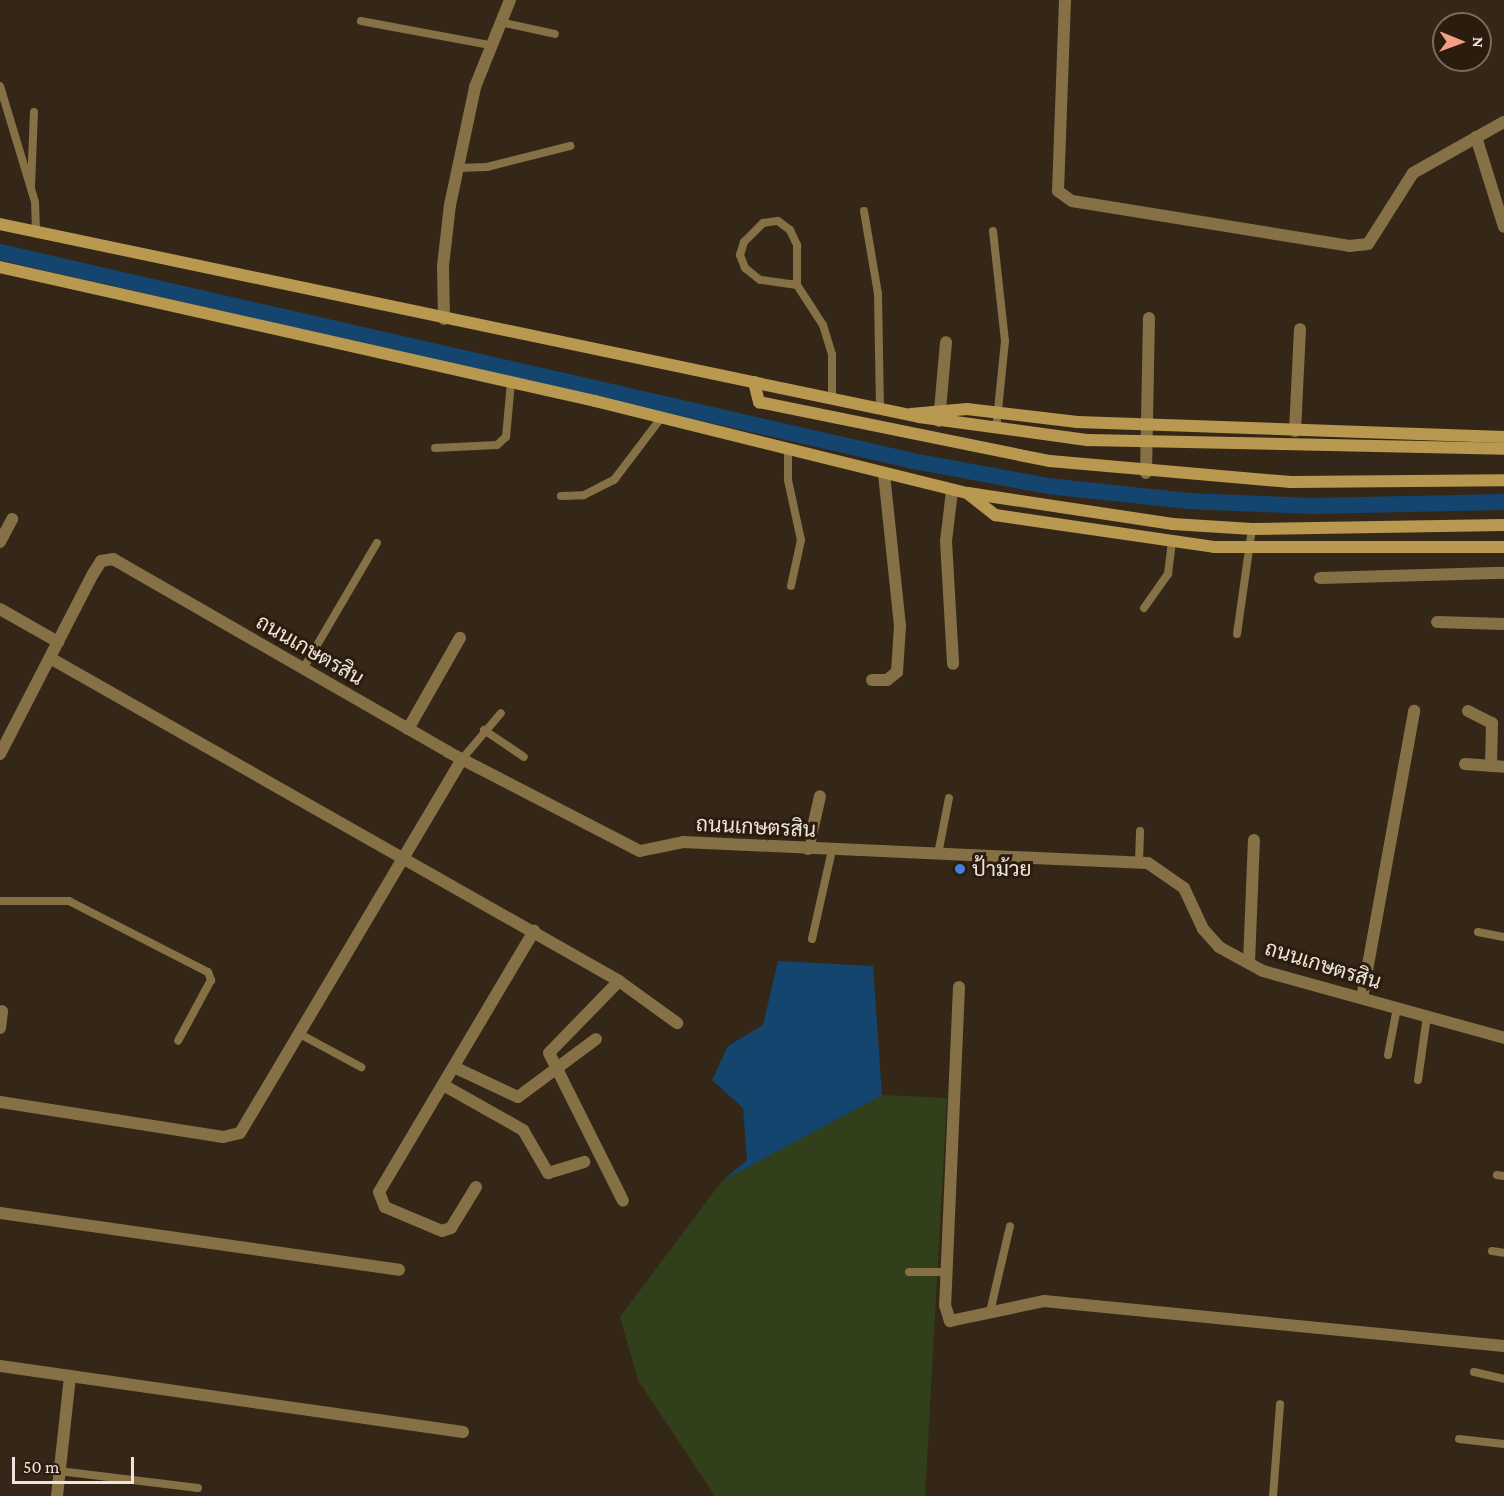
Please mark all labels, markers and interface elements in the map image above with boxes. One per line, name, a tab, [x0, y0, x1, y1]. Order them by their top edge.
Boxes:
north arrow	[1432, 12, 1492, 72]
text: N	[1470, 37, 1487, 48]
street label: ถนนเกษตรสิน	[252, 609, 368, 691]
street label: ถนนเกษตรสิน	[695, 811, 817, 843]
place label: ป้าม้วย	[972, 856, 1032, 882]
marker: ป้าม้วย	[953, 862, 967, 876]
street label: ถนนเกษตรสิน	[1262, 935, 1384, 995]
scale bar	[15, 1445, 136, 1483]
text: 50 m	[23, 1457, 60, 1477]

